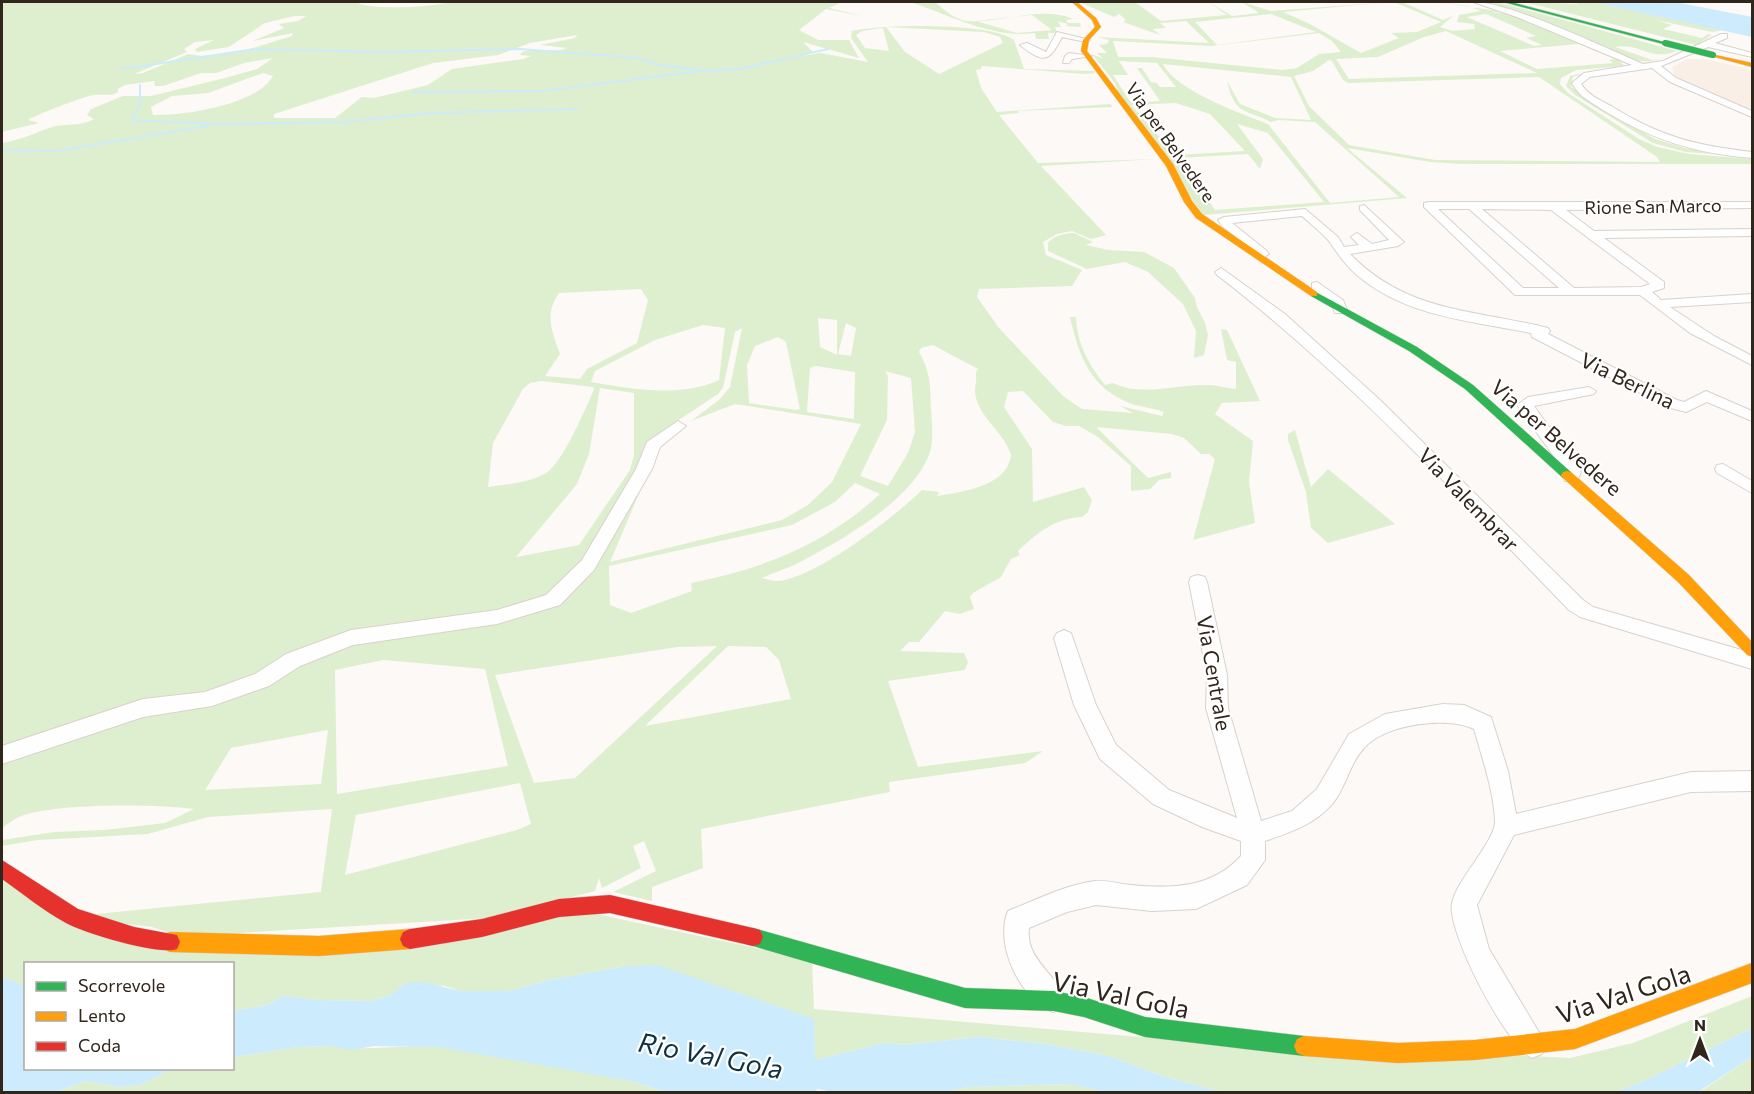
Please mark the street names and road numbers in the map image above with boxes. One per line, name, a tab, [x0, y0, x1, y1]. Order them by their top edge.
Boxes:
street label: Via per Belvedere	[1122, 78, 1220, 206]
street label: Rione San Marco	[1584, 194, 1722, 218]
street label: Via Berlina	[1577, 346, 1679, 414]
street label: Via per Belvedere	[1487, 374, 1627, 500]
street label: Via Valembrar	[1414, 442, 1524, 556]
street label: Via Centrale	[1193, 613, 1237, 733]
street label: Via Val Gola	[1552, 957, 1694, 1029]
street label: Via Val Gola	[1050, 964, 1192, 1024]

